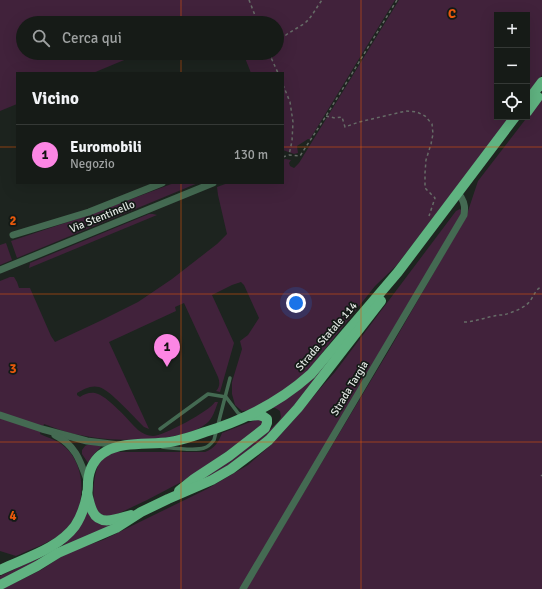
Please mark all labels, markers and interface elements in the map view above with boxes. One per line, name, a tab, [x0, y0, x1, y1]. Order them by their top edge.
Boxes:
text: C	[448, 6, 456, 22]
map controls	[494, 12, 530, 120]
button: +	[494, 12, 530, 48]
search box	[16, 16, 284, 60]
icon: search	[30, 27, 52, 49]
text: Cerca qui	[62, 29, 122, 47]
button: −	[494, 48, 530, 84]
button: locate	[494, 84, 530, 120]
text: Vicino	[32, 88, 79, 109]
text: Euromobili	[70, 138, 142, 156]
text: 1	[41, 147, 49, 163]
text: 130 m	[234, 147, 268, 163]
text: Negozio	[70, 156, 115, 172]
street label: Via Stentinello	[68, 197, 137, 235]
text: 2	[9, 213, 17, 229]
your location	[286, 293, 306, 313]
street label: Strada Statale 114	[293, 299, 360, 373]
pin: 1	[154, 334, 180, 367]
street label: Strada Targia	[328, 358, 371, 418]
text: 3	[9, 361, 17, 377]
text: 4	[9, 508, 17, 524]

